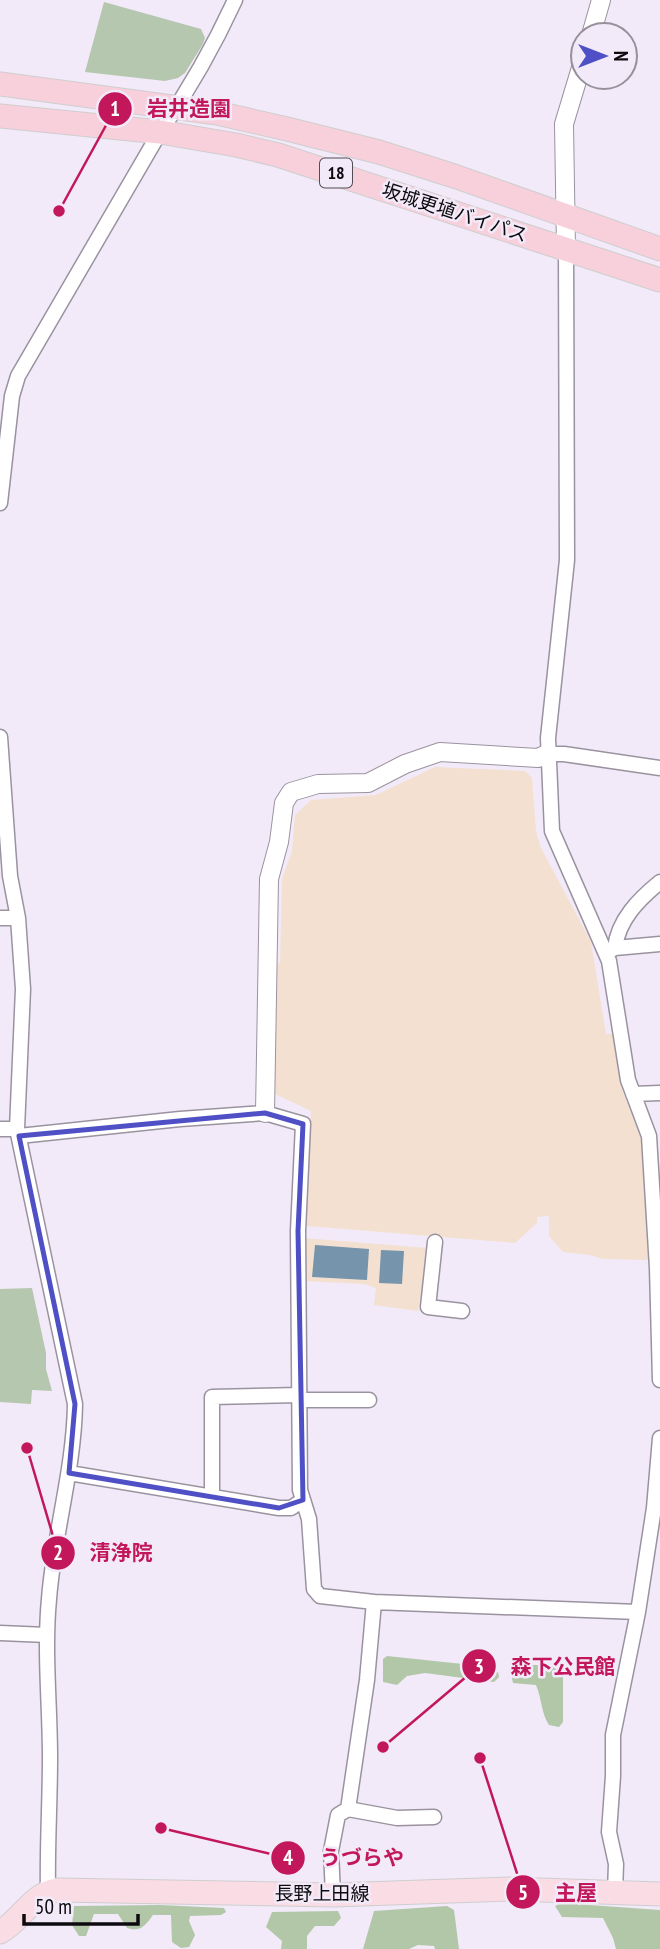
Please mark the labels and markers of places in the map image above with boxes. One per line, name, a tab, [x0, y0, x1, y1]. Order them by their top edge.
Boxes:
callout: 岩井造園	[98, 88, 245, 130]
callout: 清浄院	[41, 1532, 167, 1574]
callout: 森下公民館	[462, 1645, 630, 1687]
callout: うづらや	[271, 1837, 418, 1879]
callout: 主屋	[506, 1871, 611, 1913]

